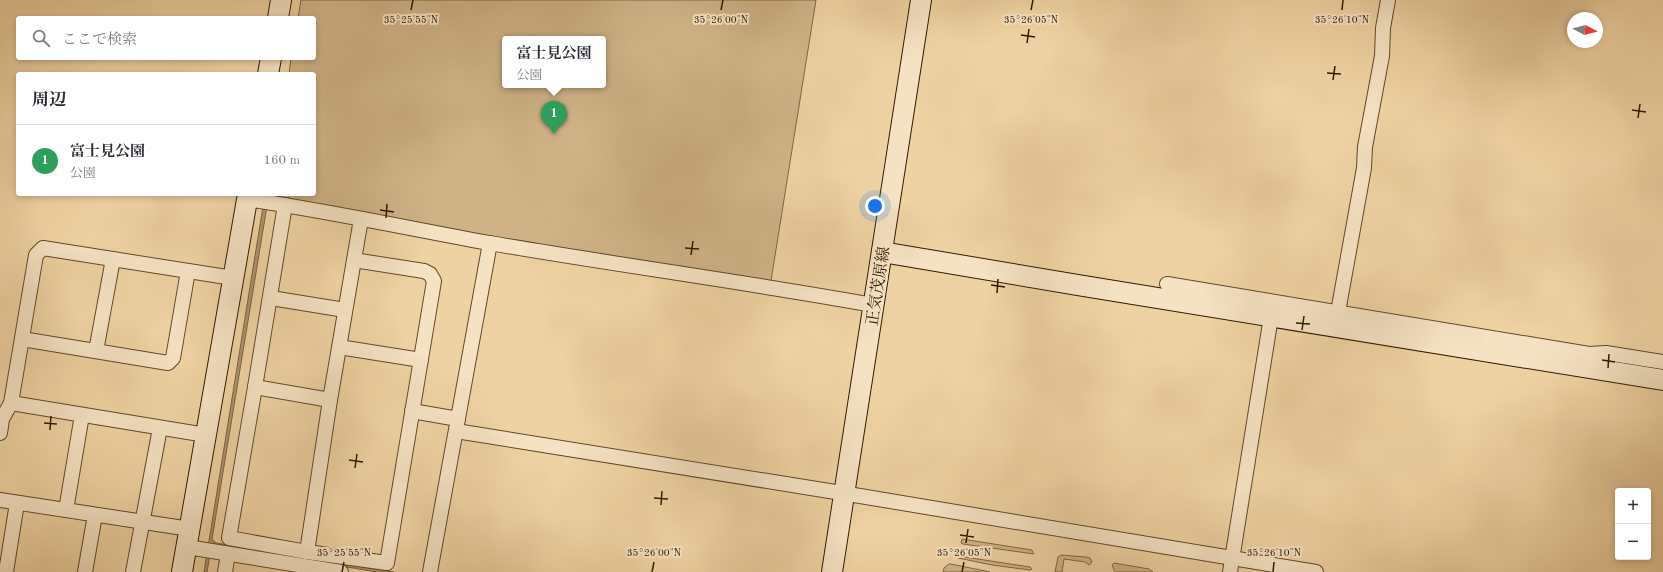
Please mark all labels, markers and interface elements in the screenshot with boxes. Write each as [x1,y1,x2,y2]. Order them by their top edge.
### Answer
north arrow [1567,12,1603,48]
text: 35°25'55"N [384,15,439,25]
text: 35°26'00"N [694,15,749,25]
text: 35°26'05"N [1004,15,1059,25]
text: 35°26'10"N [1315,15,1370,25]
search box [16,16,316,60]
icon: search [30,27,52,49]
text: ここで検索 [62,33,137,48]
popup [502,36,606,88]
text: 富士見公園 [516,47,592,62]
text: 公園 [516,69,543,82]
text: 周辺 [32,92,66,109]
pin: 1 [541,101,567,134]
text: 富士見公園 [70,145,145,160]
text: 1 [41,154,49,167]
text: 160 m [263,154,300,167]
text: 公園 [70,167,96,180]
your location [865,196,885,216]
street label: 正気茂原線 [863,245,893,327]
map controls [1615,488,1651,560]
button: + [1615,488,1651,524]
button: − [1615,524,1651,560]
text: 35°25'55"N [317,548,372,558]
text: 35°26'00"N [627,548,682,558]
text: 35°26'05"N [937,548,992,558]
text: 35°26'10"N [1247,548,1302,558]

